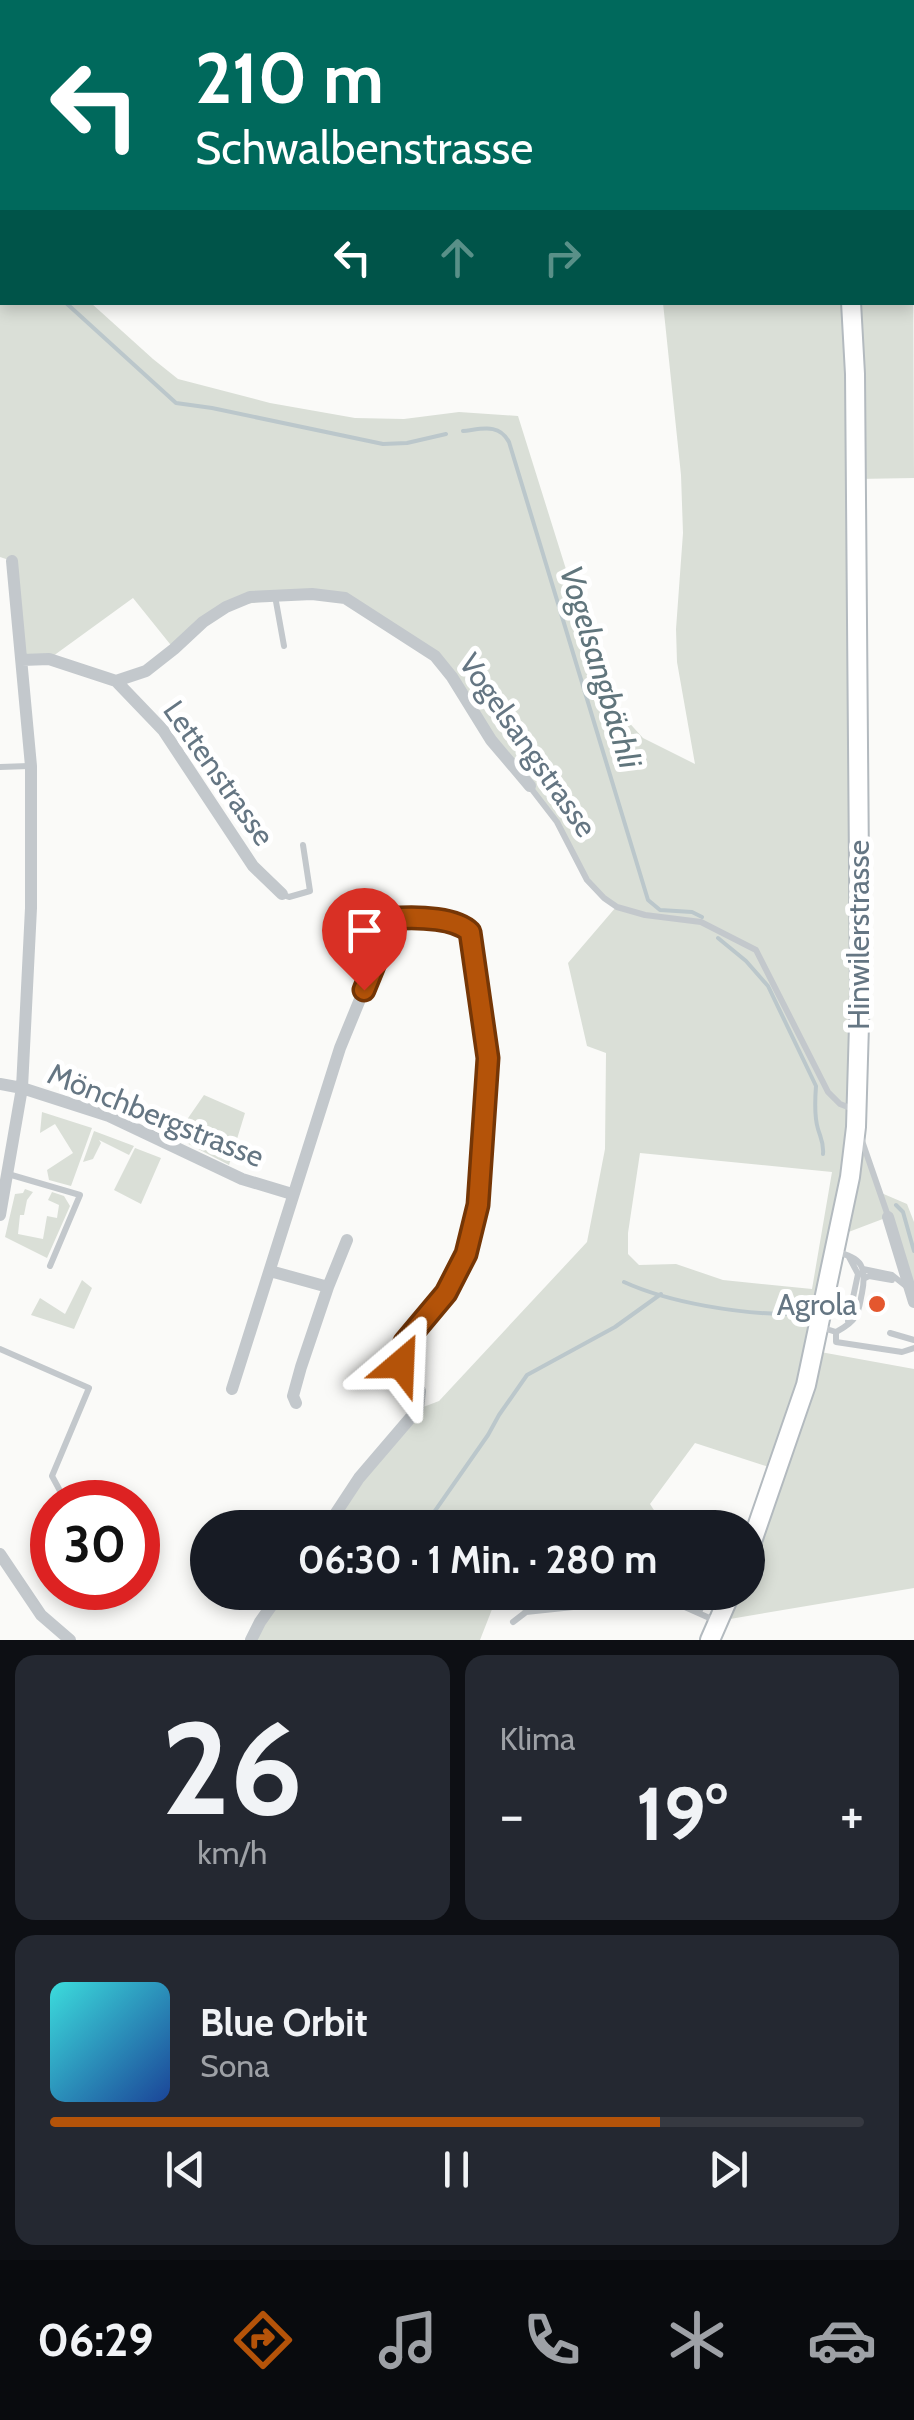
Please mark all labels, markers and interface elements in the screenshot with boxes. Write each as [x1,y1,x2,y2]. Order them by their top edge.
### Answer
text: 210 m [195,35,384,121]
icon: left [30,40,160,170]
text: Schwalbenstrasse [195,121,533,175]
icon: left [325,230,380,285]
icon: ahead [430,230,485,285]
icon: right [535,230,590,285]
water label: Vogelsangbächli [552,561,651,774]
street label: Vogelsangstrasse [451,646,605,844]
street label: Lettenstrasse [155,693,283,853]
street label: Hinwilerstrasse [840,840,877,1030]
pin [322,888,407,991]
icon: arrive [337,903,392,958]
street label: Mönchbergstrasse [43,1055,269,1175]
place label: Agrola [777,1286,858,1323]
marker: Agrola [866,1293,888,1315]
position arrow [349,1312,453,1416]
speed limit sign: 30 [30,1480,160,1610]
text: 06:30 · 1 Min. · 280 m [298,1536,657,1583]
text: 26 [161,1689,303,1847]
text: Klima [500,1719,575,1758]
text: 19° [636,1768,728,1859]
text: − [500,1781,524,1848]
text: + [840,1781,864,1848]
text: km/h [197,1833,267,1872]
text: Blue Orbit [200,1999,368,2046]
text: Sona [200,2046,270,2085]
icon: previous [158,2142,213,2197]
icon: pause [429,2142,484,2197]
icon: next [701,2142,756,2197]
icon: directions [228,2305,298,2375]
icon: music [373,2305,443,2375]
icon: phone [517,2305,587,2375]
icon: climate [662,2305,732,2375]
icon: car [807,2305,877,2375]
text: 06:29 [37,2313,153,2367]

